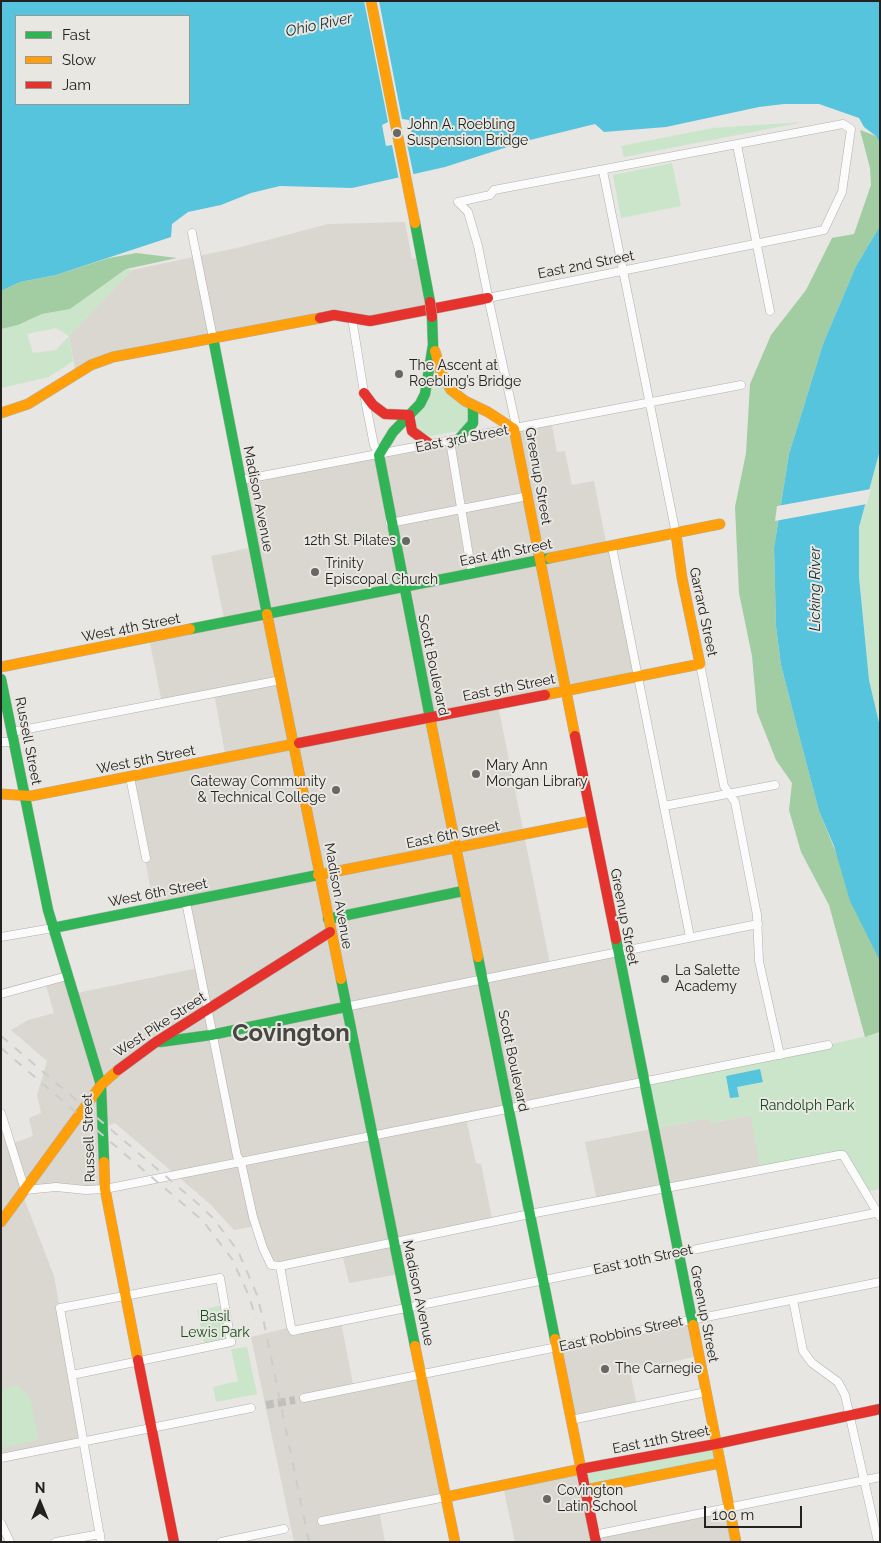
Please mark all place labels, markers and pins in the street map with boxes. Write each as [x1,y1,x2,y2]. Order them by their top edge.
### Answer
place label: John A. Roebling Suspension Bridge [407,117,528,150]
marker: John A. Roebling Suspension Bridge [391,127,403,139]
place label: The Ascent at Roebling’s Bridge [409,358,521,391]
marker: The Ascent at Roebling’s Bridge [393,368,405,380]
place label: 12th St. Pilates [304,533,396,549]
marker: 12th St. Pilates [400,535,412,547]
place label: Trinity Episcopal Church [325,556,438,588]
marker: Trinity Episcopal Church [309,566,321,578]
place label: Mary Ann Mongan Library [486,758,588,790]
marker: Mary Ann Mongan Library [470,768,482,780]
place label: Gateway Community & Technical College [191,774,326,806]
marker: Gateway Community & Technical College [330,784,342,796]
place label: La Salette Academy [675,963,740,996]
marker: La Salette Academy [659,973,671,985]
place label: The Carnegie [615,1361,702,1377]
marker: The Carnegie [599,1363,611,1375]
place label: Covington Latin School [557,1483,637,1515]
marker: Covington Latin School [541,1493,553,1505]

